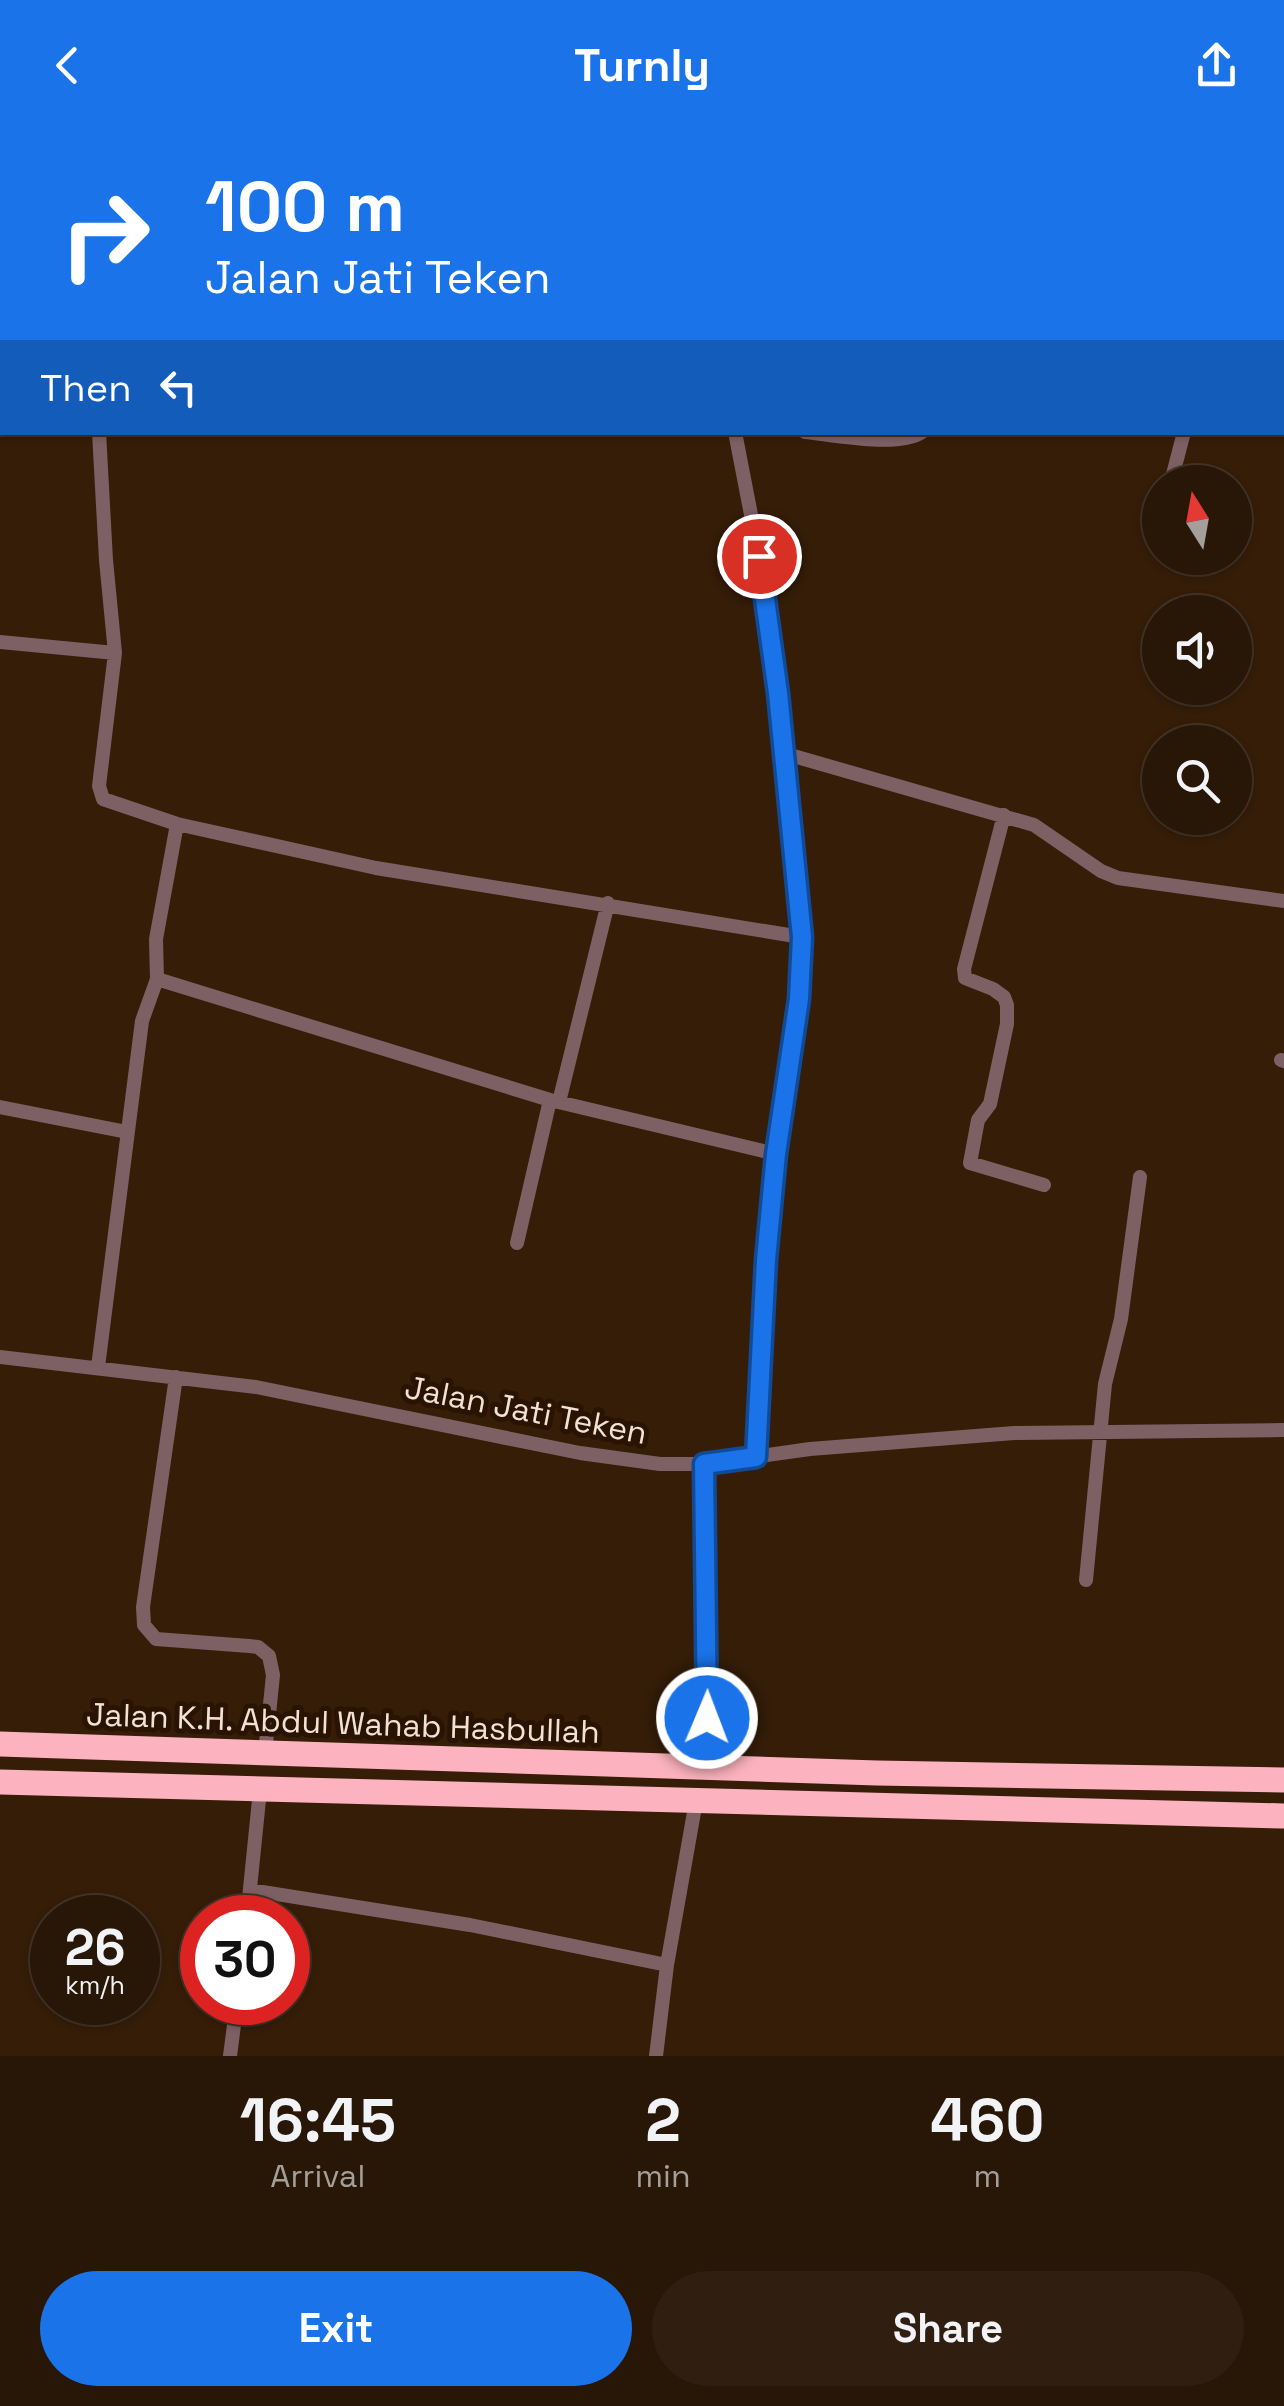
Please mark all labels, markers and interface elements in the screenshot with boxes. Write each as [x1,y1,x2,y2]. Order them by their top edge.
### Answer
text: Turnly [574,37,710,94]
icon: back [40,38,95,93]
icon: share [1189,38,1244,93]
text: 100 m [205,162,405,251]
icon: right [40,170,170,300]
text: Jalan Jati Teken [205,249,551,306]
icon: left [151,360,206,415]
text: Then [40,364,131,412]
north arrow [1142,465,1252,575]
map controls [1142,465,1252,835]
pin [717,514,802,599]
icon: arrive [732,529,787,584]
button: sound [1142,595,1252,705]
button: search [1142,725,1252,835]
street label: Jalan Jati Teken [402,1367,650,1453]
position arrow [655,1666,759,1770]
street label: Jalan K.H. Abdul Wahab Hasbullah [86,1694,600,1752]
speed limit sign: 30 [180,1895,310,2025]
text: 26 [65,1916,125,1980]
text: km/h [65,1969,125,2001]
text: 16:45 [240,2082,396,2159]
text: 2 [645,2082,681,2159]
text: 460 [930,2082,1044,2159]
text: Arrival [270,2156,365,2196]
text: min [636,2156,691,2196]
text: m [974,2156,1001,2196]
button: Exit [40,2271,632,2386]
button: Share [652,2271,1244,2386]

